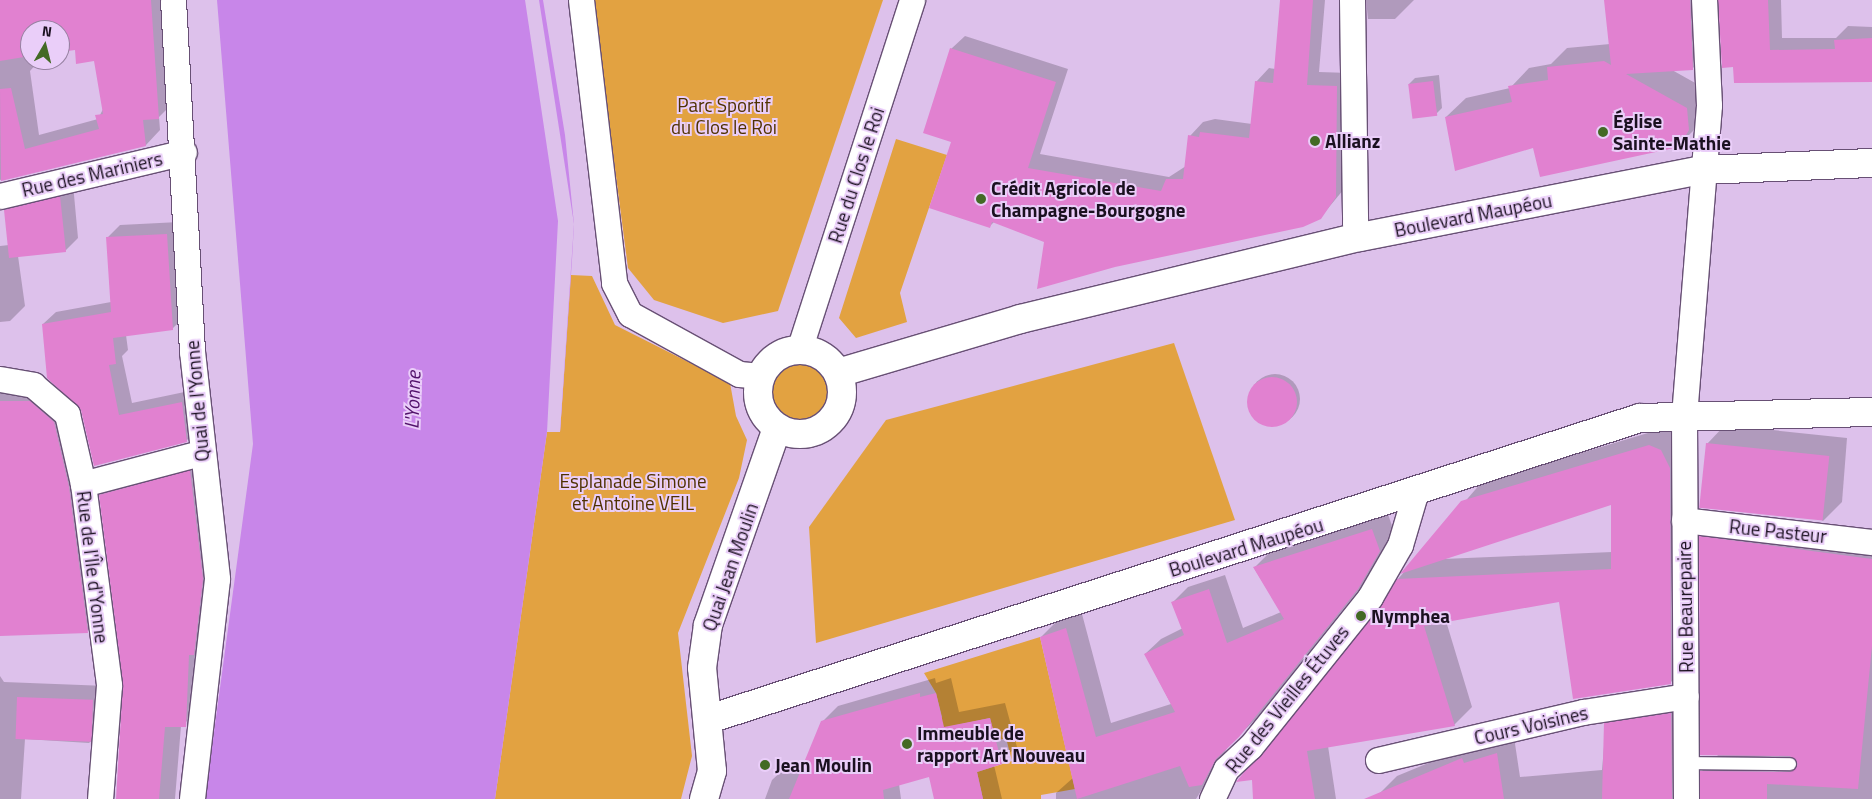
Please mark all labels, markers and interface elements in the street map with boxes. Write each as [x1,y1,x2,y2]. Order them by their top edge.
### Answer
north arrow [20,20,70,70]
text: N [41,20,53,42]
park label: Parc Sportif du Clos le Roi [671,94,777,138]
street label: Rue du Clos le Roi [823,104,889,246]
place label: Église Sainte-Mathie [1613,110,1731,154]
marker: Église Sainte-Mathie [1597,126,1609,138]
place label: Allianz [1325,130,1380,152]
marker: Allianz [1309,135,1321,147]
street label: Rue des Mariniers [19,147,165,201]
place label: Crédit Agricole de Champagne-Bourgogne [991,177,1185,221]
street label: Boulevard Maupéou [1392,189,1554,241]
marker: Crédit Agricole de Champagne-Bourgogne [975,193,987,205]
street label: Quai de l'Yonne [180,339,214,463]
water label: L'Yonne [399,371,425,429]
park label: Esplanade Simone et Antoine VEIL [560,470,706,514]
street label: Rue de l'Île d'Yonne [72,489,114,645]
street label: Quai Jean Moulin [697,500,763,634]
street label: Boulevard Maupéou [1166,513,1326,581]
street label: Rue Pasteur [1728,515,1828,547]
street label: Rue Beaurepaire [1672,541,1698,673]
place label: Nymphea [1371,605,1450,627]
marker: Nymphea [1355,610,1367,622]
street label: Rue des Vieilles Étuves [1221,621,1353,777]
street label: Cours Voisines [1472,701,1590,749]
place label: Immeuble de rapport Art Nouveau [917,722,1085,766]
marker: Immeuble de rapport Art Nouveau [901,738,913,750]
place label: Jean Moulin [775,754,872,776]
marker: Jean Moulin [759,759,771,771]

